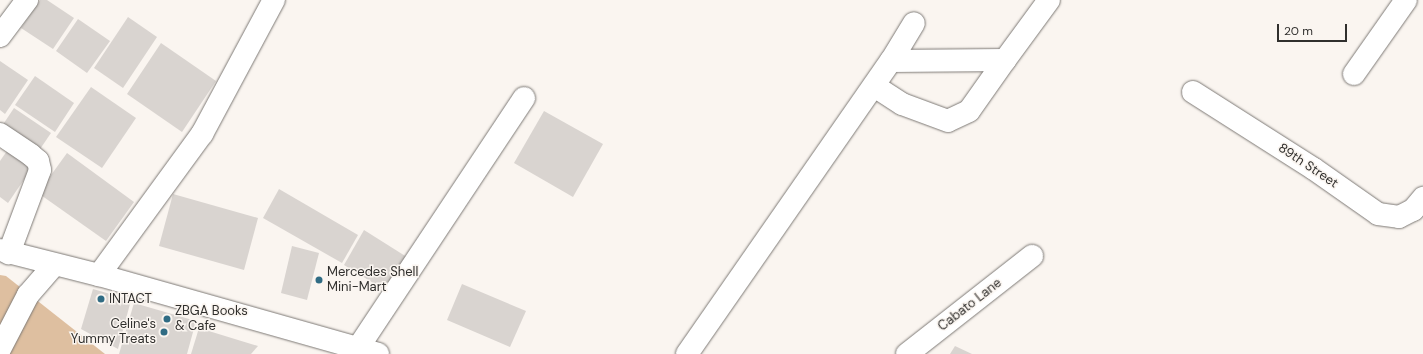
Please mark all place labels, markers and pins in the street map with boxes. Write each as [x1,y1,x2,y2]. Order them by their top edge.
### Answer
place label: Mercedes Shell Mini-Mart [327,265,418,296]
marker: Mercedes Shell Mini-Mart [314,275,324,285]
place label: INTACT [109,291,152,307]
marker: INTACT [96,294,106,304]
place label: ZBGA Books & Cafe [175,304,248,335]
marker: ZBGA Books & Cafe [162,314,172,324]
place label: Celine's Yummy Treats [71,317,156,348]
marker: Celine's Yummy Treats [159,327,169,337]

